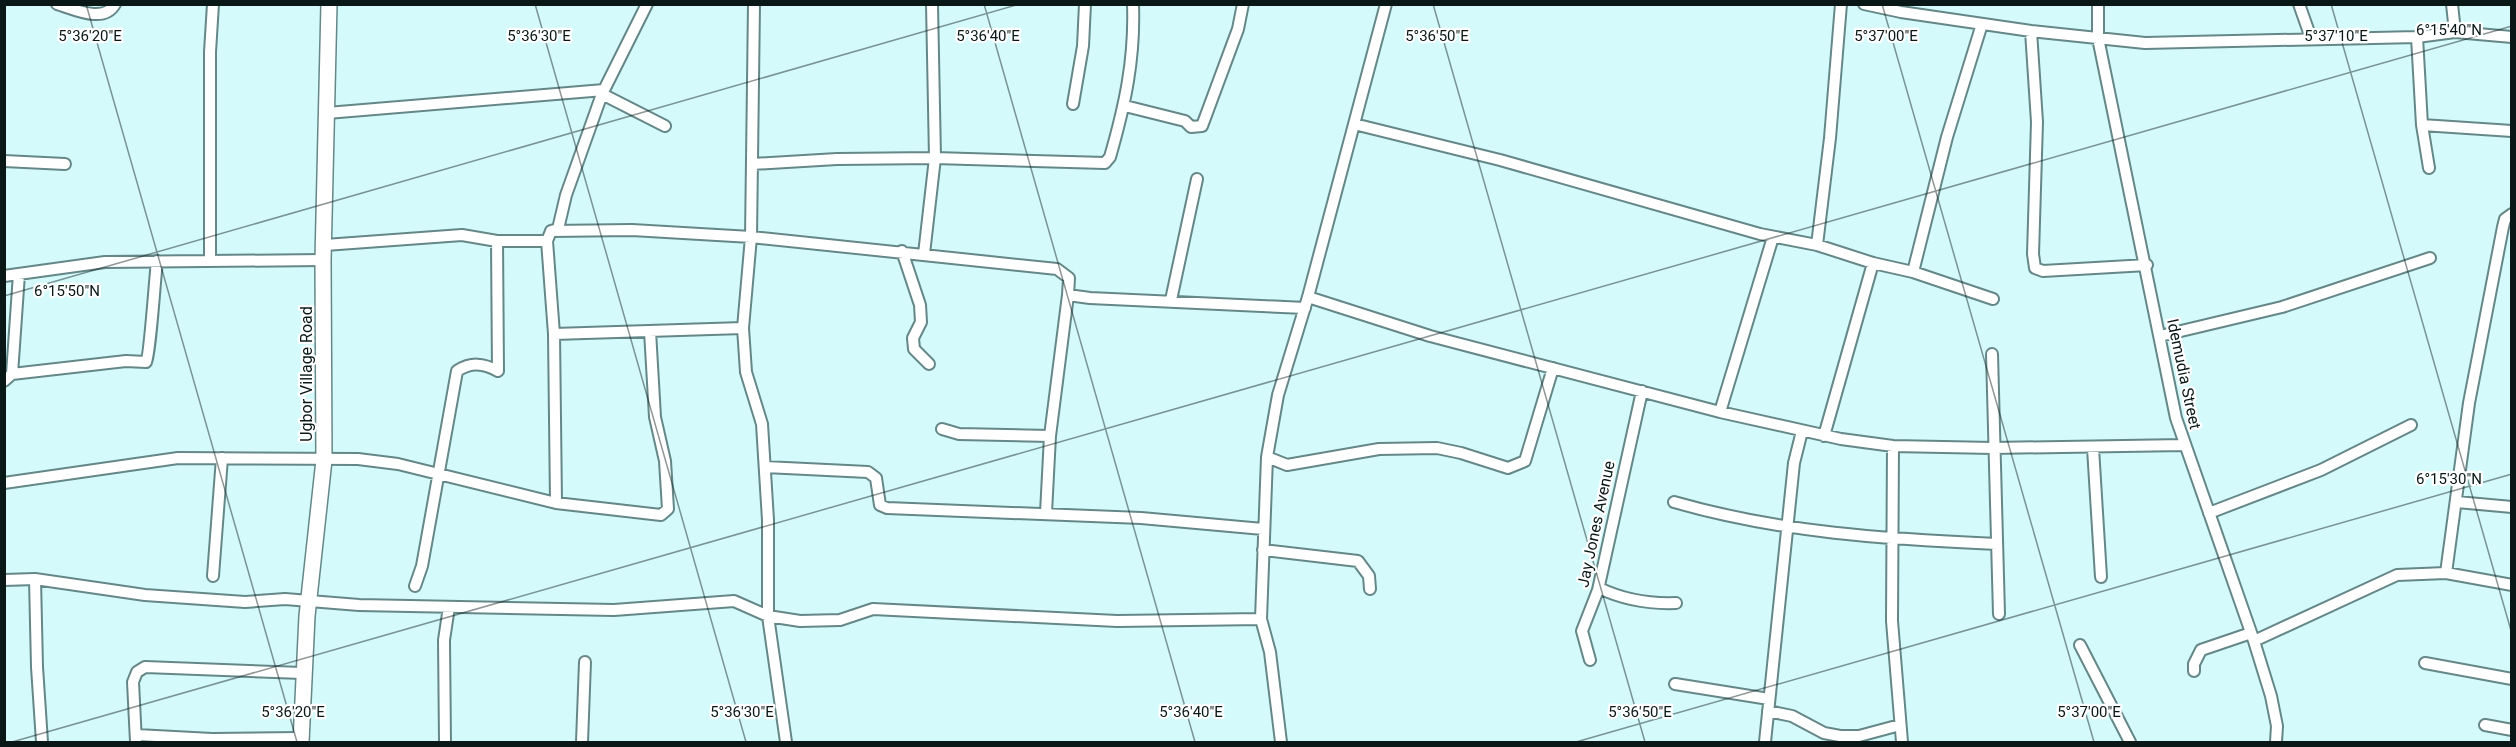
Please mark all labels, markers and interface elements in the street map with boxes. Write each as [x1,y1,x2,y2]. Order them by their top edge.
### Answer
text: 6°15'40"N [2416,21,2482,39]
text: 5°36'20"E [58,27,122,45]
text: 5°36'30"E [507,27,571,45]
text: 5°36'40"E [956,27,1020,45]
text: 5°36'50"E [1405,27,1469,45]
text: 5°37'00"E [1854,27,1918,45]
text: 5°37'10"E [2304,27,2368,45]
text: 6°15'50"N [34,282,100,300]
street label: Ugbor Village Road [297,306,316,442]
street label: Idemudia Street [2163,317,2205,431]
street label: Jay Jones Avenue [1573,459,1619,589]
text: 6°15'30"N [2416,470,2482,488]
text: 5°36'20"E [261,703,325,721]
text: 5°36'30"E [710,703,774,721]
text: 5°36'40"E [1159,703,1223,721]
text: 5°36'50"E [1608,703,1672,721]
text: 5°37'00"E [2057,703,2121,721]

